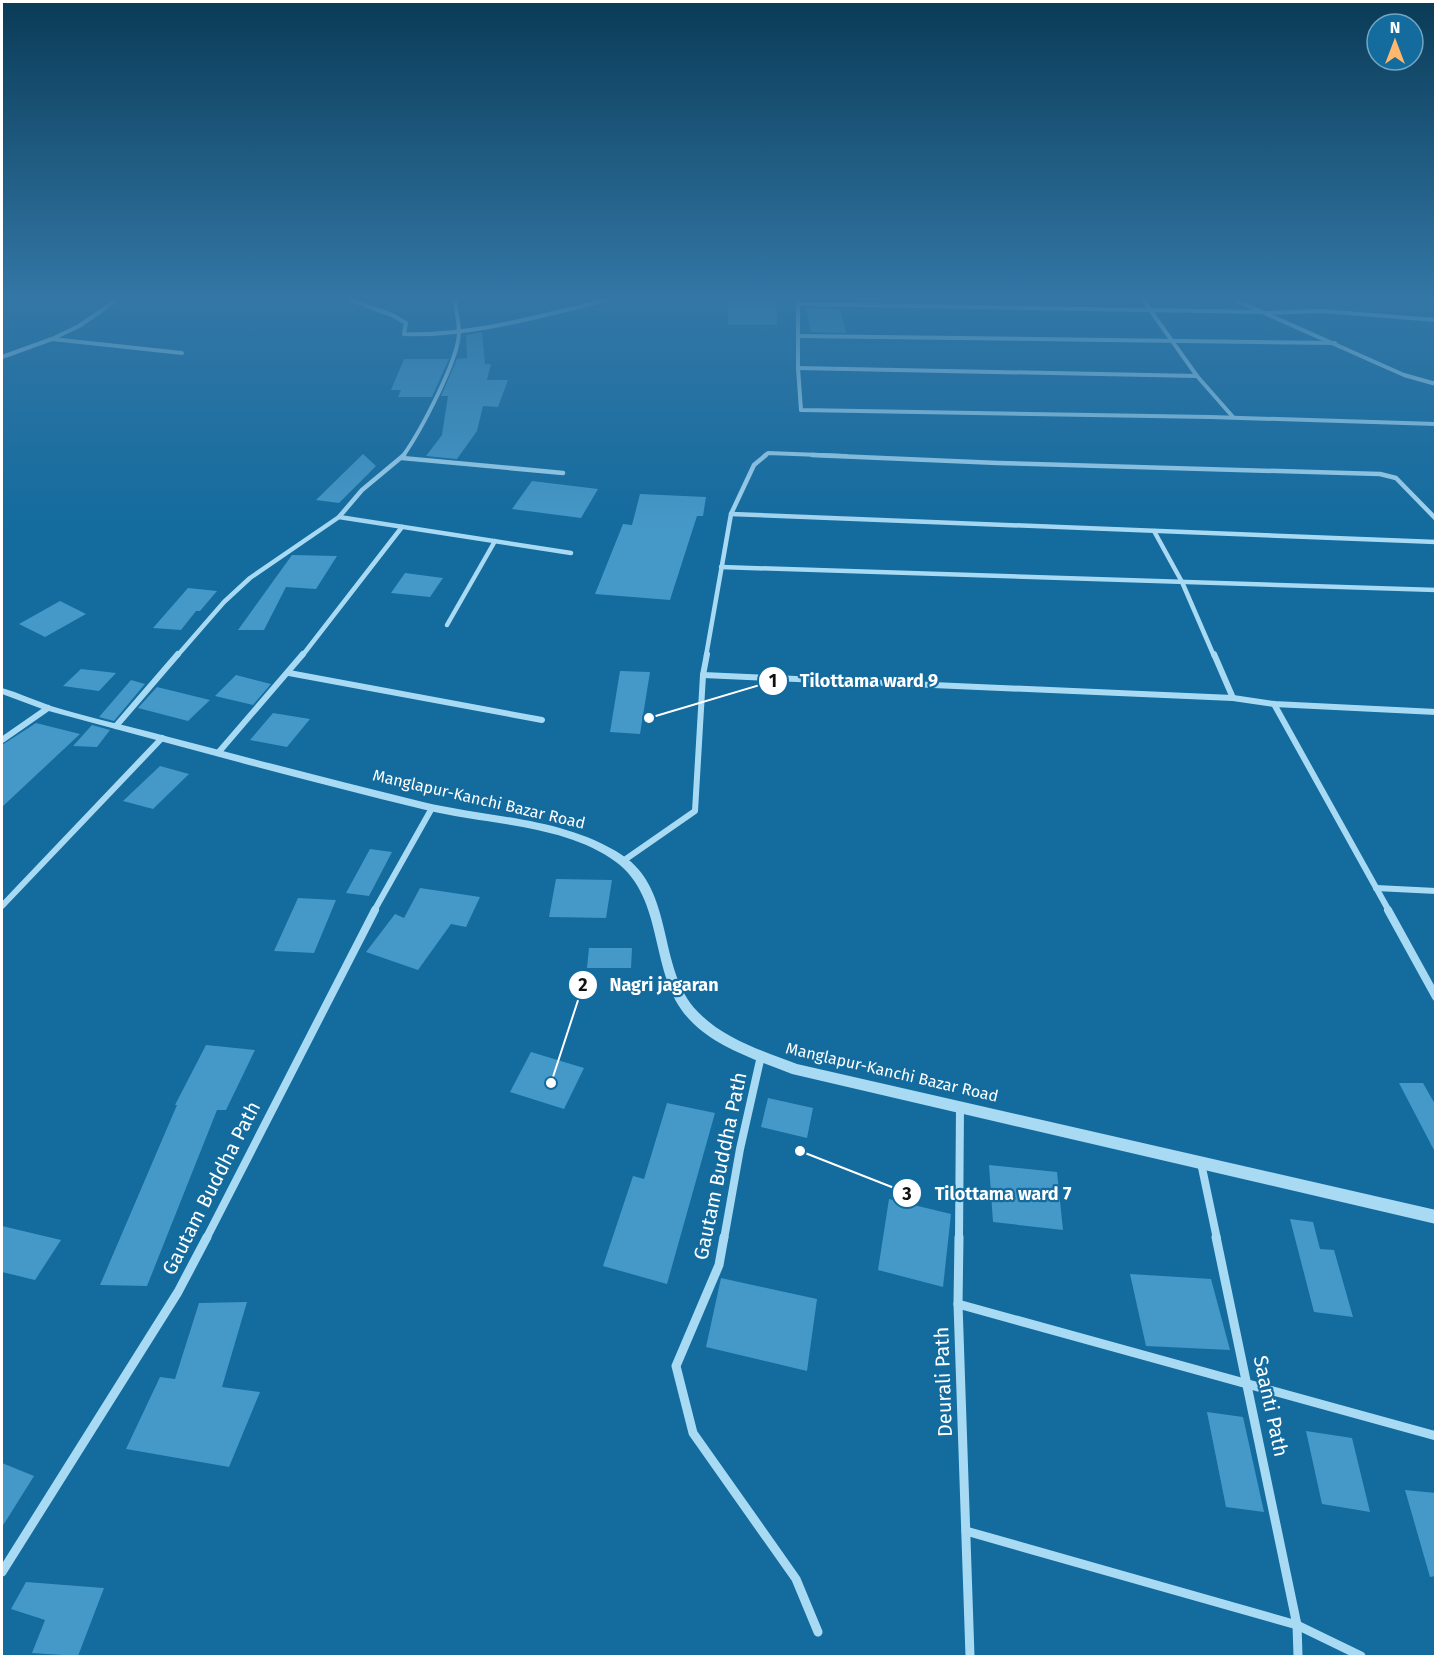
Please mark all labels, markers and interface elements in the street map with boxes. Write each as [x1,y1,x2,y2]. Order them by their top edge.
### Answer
north arrow [1365,12,1425,72]
text: N [1390,18,1400,37]
callout: Tilottama ward 9 [758,663,950,699]
text: 1 [769,670,777,692]
text: Tilottama ward 9 [800,670,938,692]
street label: Manglapur-Kanchi Bazar Road [371,765,587,833]
callout: Nagri jagaran [568,967,731,1003]
text: 2 [578,974,588,996]
text: Nagri jagaran [609,974,719,996]
street label: Manglapur-Kanchi Bazar Road [784,1038,1000,1106]
street label: Gautam Buddha Path [688,1070,752,1262]
street label: Gautam Buddha Path [157,1097,265,1279]
callout: Tilottama ward 7 [892,1175,1083,1211]
text: 3 [901,1183,912,1205]
text: Tilottama ward 7 [935,1183,1072,1205]
street label: Deurali Path [929,1326,957,1438]
street label: Saanti Path [1249,1353,1293,1459]

